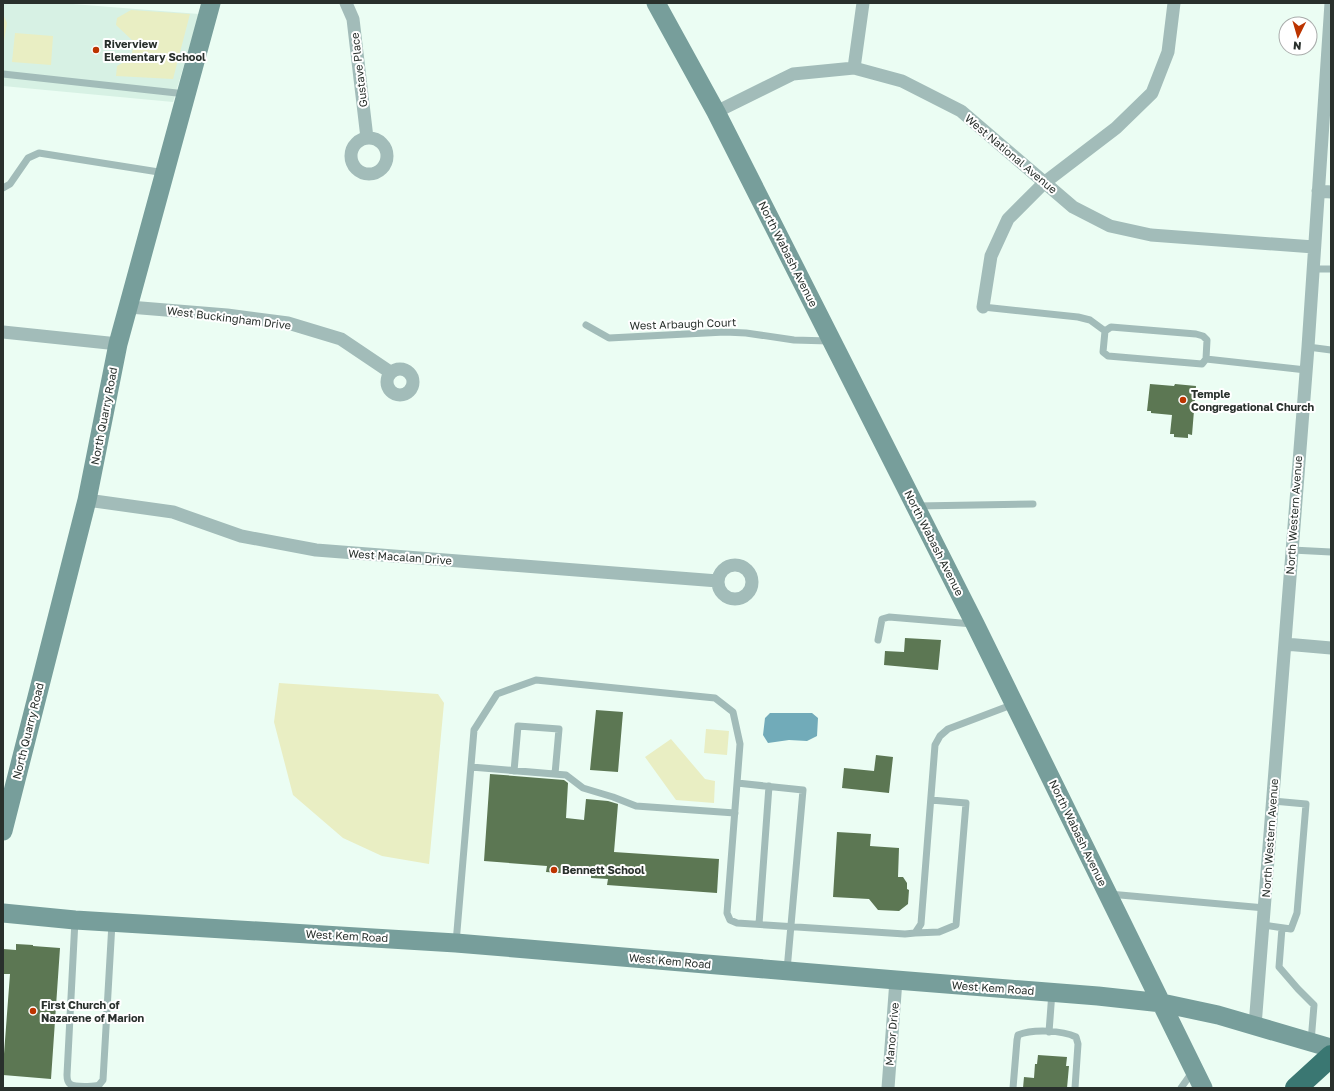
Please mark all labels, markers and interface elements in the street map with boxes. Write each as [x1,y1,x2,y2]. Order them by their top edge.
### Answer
north arrow [1278,16,1318,56]
street label: Gustave Place [347,32,370,108]
place label: Riverview Elementary School [104,37,206,63]
text: N [1292,40,1302,53]
marker: Riverview Elementary School [91,45,101,55]
street label: West National Avenue [963,111,1060,196]
street label: North Wabash Avenue [756,199,821,309]
street label: West Buckingham Drive [166,303,292,332]
street label: West Arbaugh Court [629,315,737,332]
street label: North Quarry Road [88,366,119,466]
place label: Temple Congregational Church [1191,387,1315,413]
marker: Temple Congregational Church [1178,395,1188,405]
street label: North Western Avenue [1283,455,1304,575]
street label: North Wabash Avenue [902,488,967,598]
street label: West Macalan Drive [348,546,452,567]
street label: North Quarry Road [9,681,46,781]
street label: North Wabash Avenue [1047,777,1110,888]
street label: North Western Avenue [1259,778,1280,898]
place label: Bennett School [562,863,645,876]
marker: Bennett School [549,865,559,875]
street label: West Kem Road [305,927,389,944]
street label: West Kem Road [628,950,712,971]
street label: West Kem Road [951,978,1035,997]
place label: First Church of Nazarene of Marion [41,998,145,1024]
street label: Manor Drive [882,1002,901,1066]
marker: First Church of Nazarene of Marion [28,1006,38,1016]

